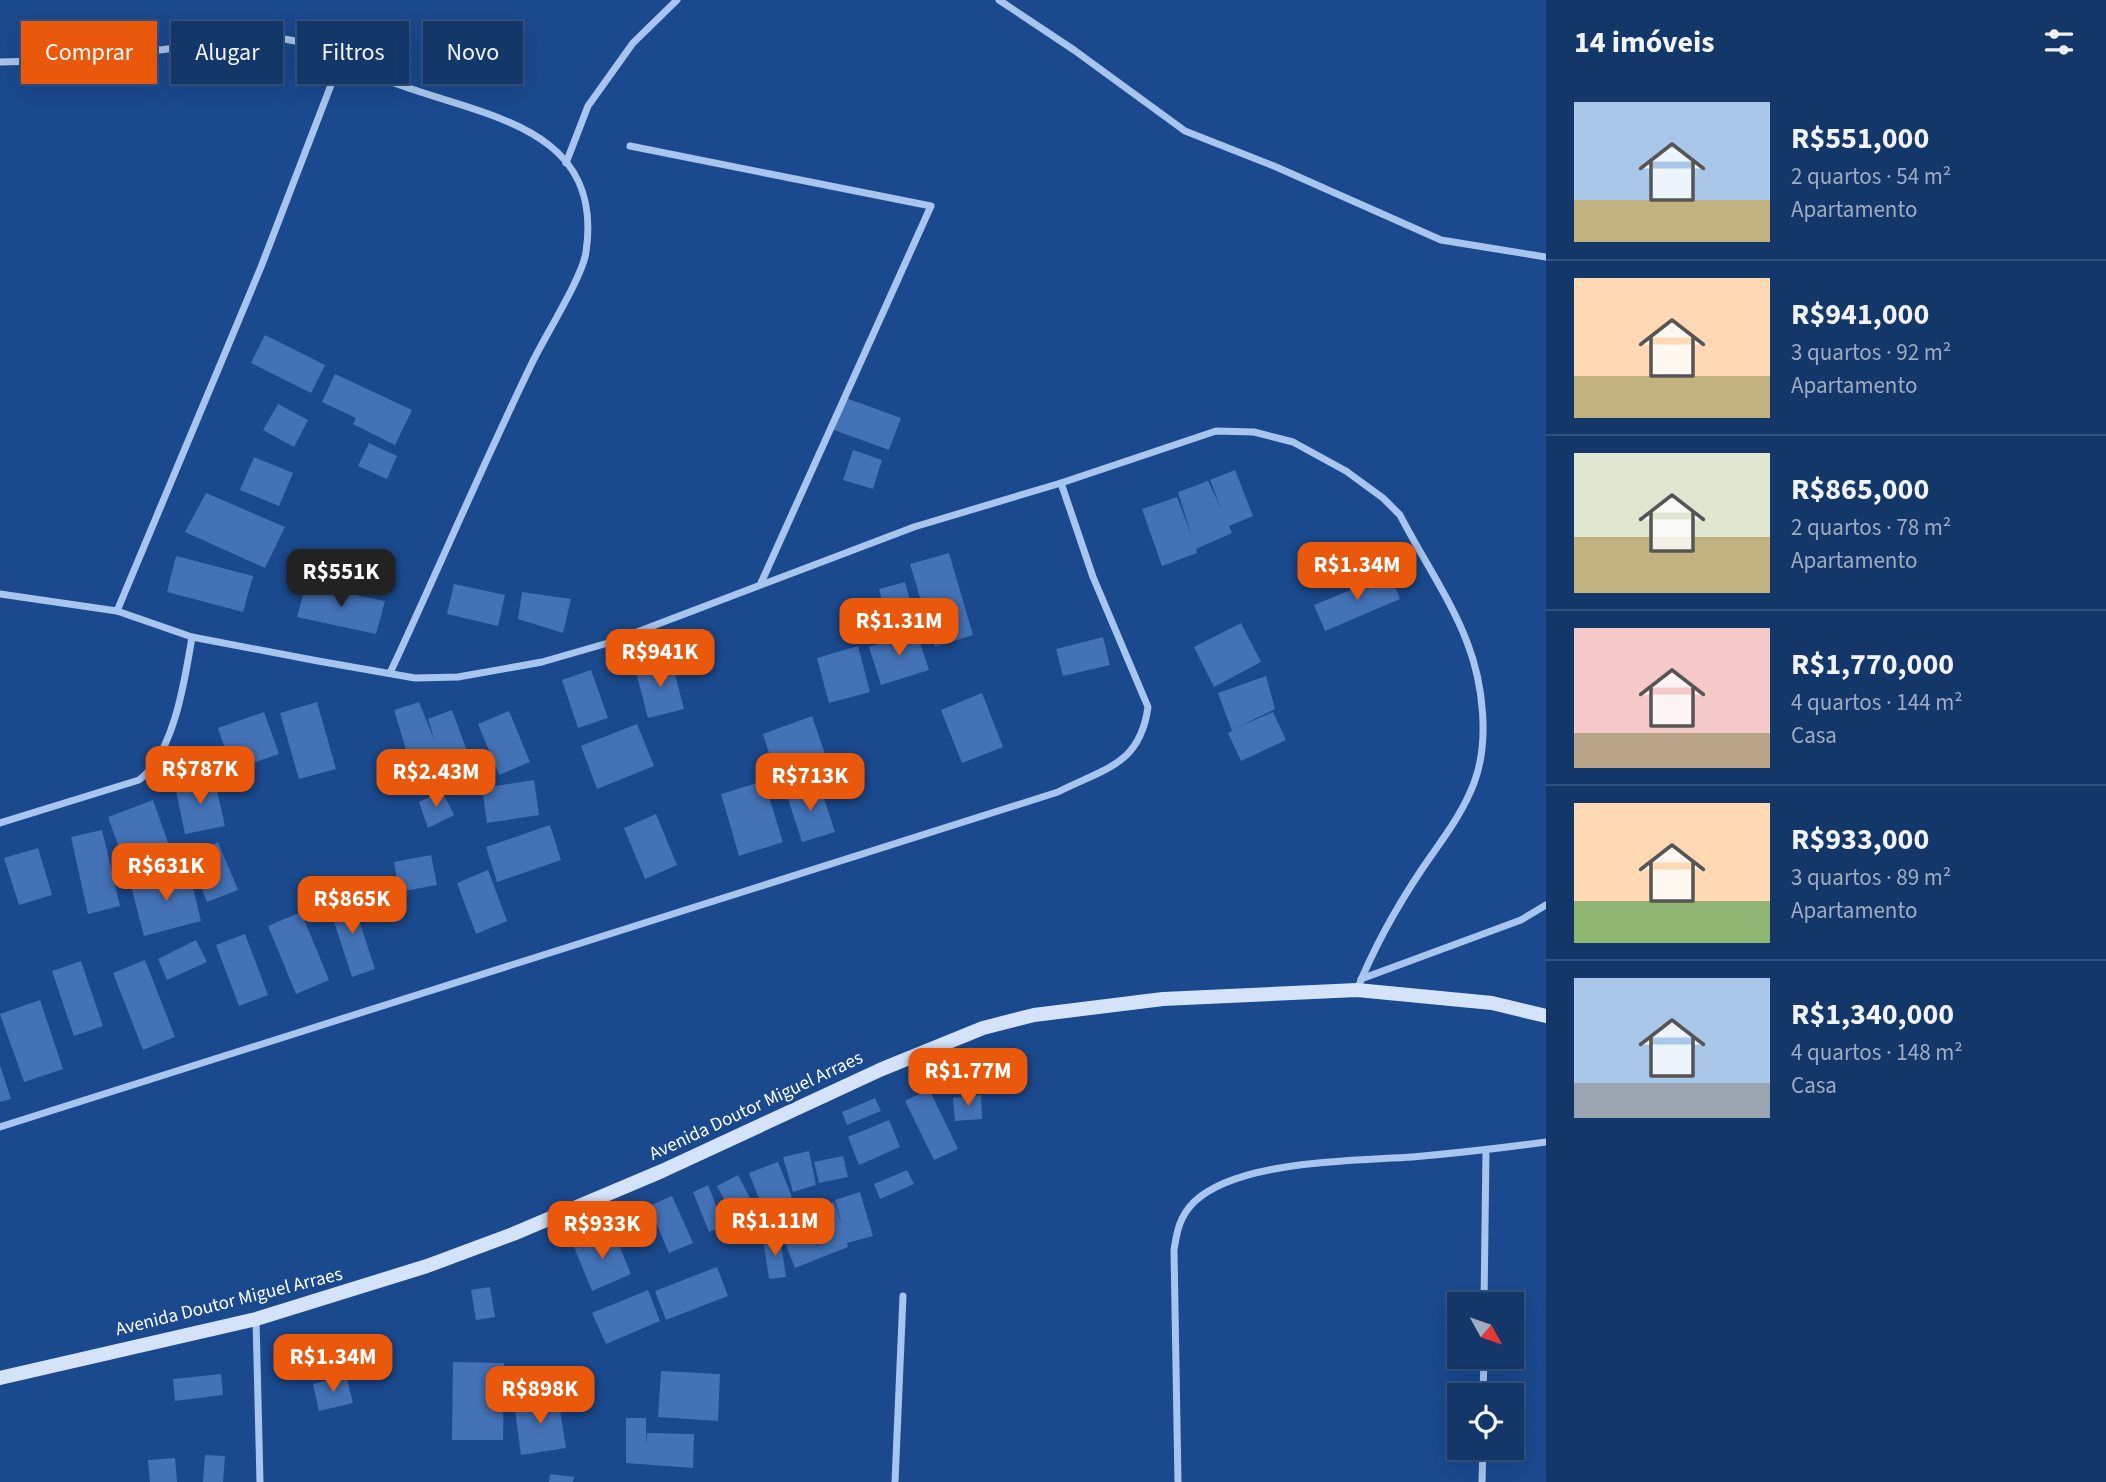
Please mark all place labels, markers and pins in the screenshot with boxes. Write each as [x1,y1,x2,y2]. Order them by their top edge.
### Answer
pin: R$1.34M [1292,542,1422,602]
pin: R$551K [284,550,398,609]
pin: R$1.31M [834,598,964,658]
pin: R$941K [603,630,717,689]
pin: R$787K [143,746,257,806]
pin: R$2.43M [371,750,501,809]
pin: R$713K [753,754,867,813]
pin: R$631K [109,844,223,903]
pin: R$865K [295,876,409,936]
pin: R$1.77M [903,1048,1033,1108]
pin: R$1.11M [710,1198,840,1258]
pin: R$933K [545,1202,659,1261]
pin: R$1.34M [268,1334,398,1394]
pin: R$898K [483,1366,597,1426]

